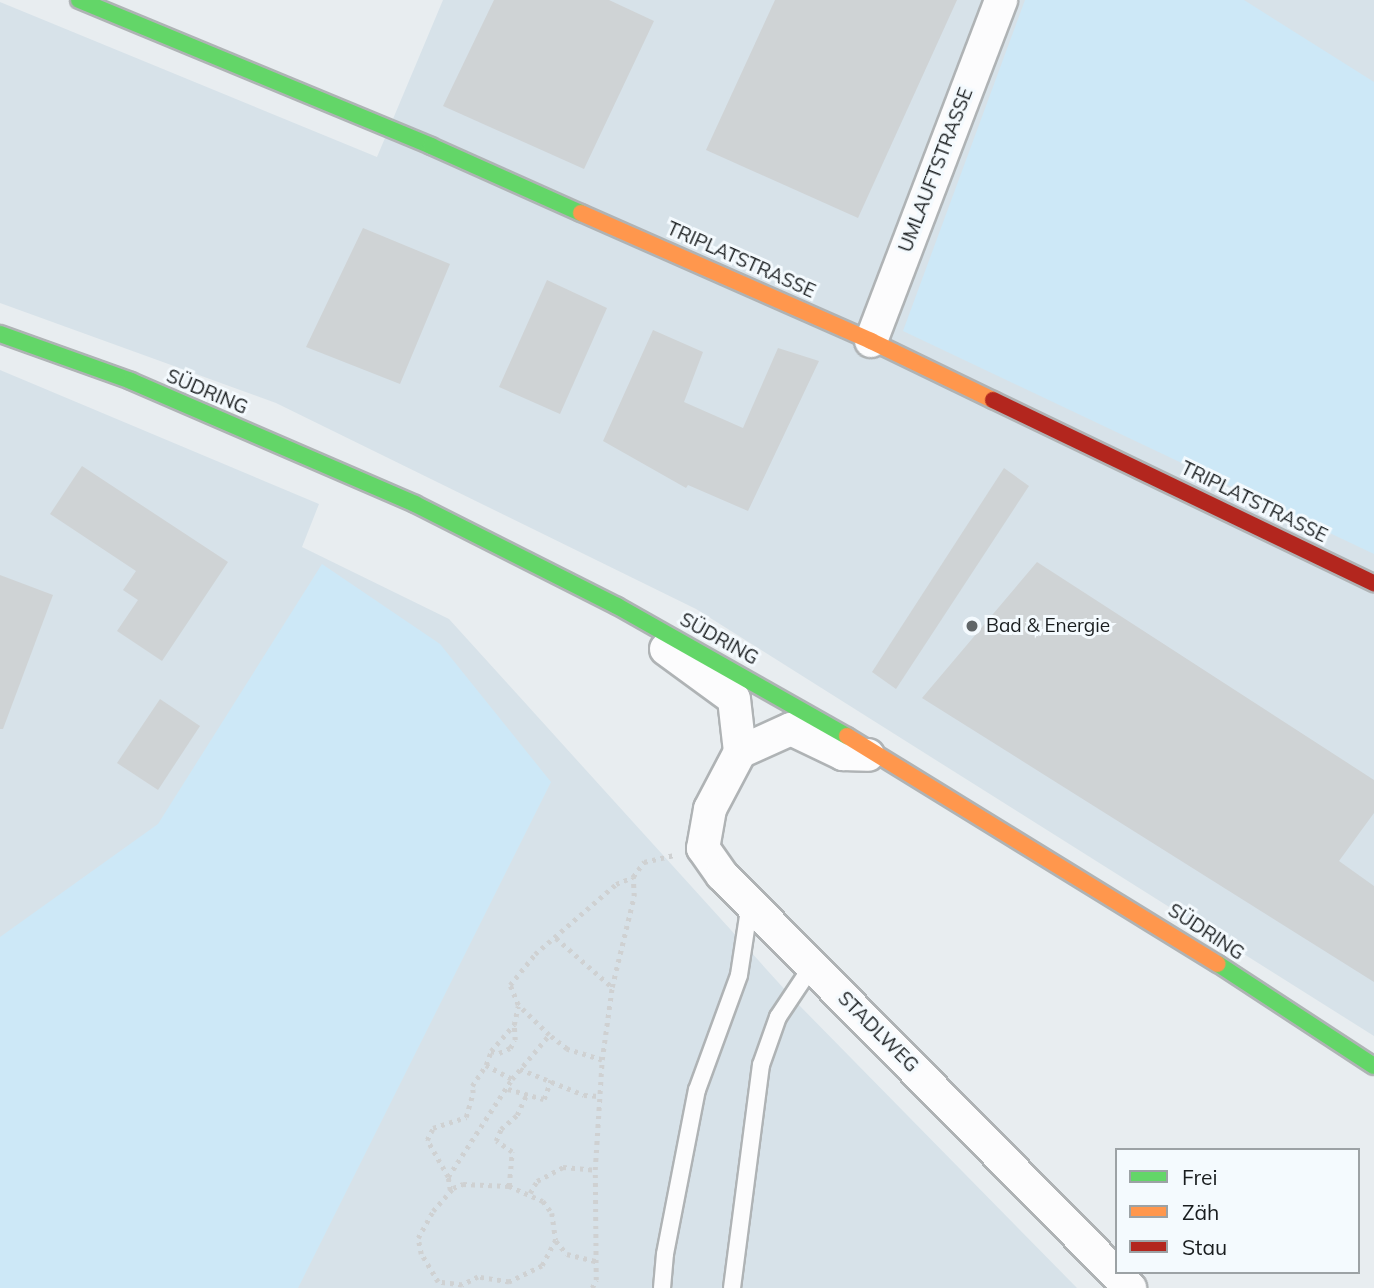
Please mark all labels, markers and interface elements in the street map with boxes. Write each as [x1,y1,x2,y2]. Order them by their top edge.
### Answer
street label: UMLAUFTSTRASSE [894,85,978,255]
street label: TRIPLATSTRASSE [663,217,819,303]
street label: SÜDRING [163,365,251,419]
street label: TRIPLATSTRASSE [1177,457,1331,547]
street label: SÜDRING [676,608,762,670]
place label: Bad & Energie [986,615,1110,637]
marker: Bad & Energie [964,618,980,634]
street label: SÜDRING [1164,899,1248,965]
street label: STADLWEG [833,987,923,1077]
legend [1115,1148,1360,1274]
text: Frei [1182,1164,1218,1190]
text: Zäh [1182,1199,1219,1225]
text: Stau [1182,1234,1227,1260]

